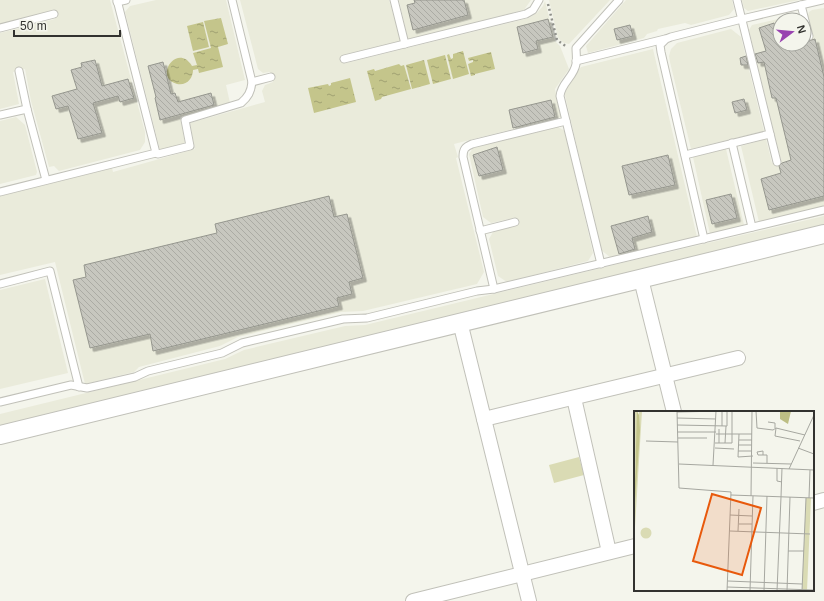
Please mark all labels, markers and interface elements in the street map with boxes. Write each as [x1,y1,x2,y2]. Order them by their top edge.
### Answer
scale bar [14,12,120,38]
north arrow [772,12,812,52]
text: 50 m [20,19,47,33]
text: N [795,24,808,35]
inset map [634,411,814,591]

